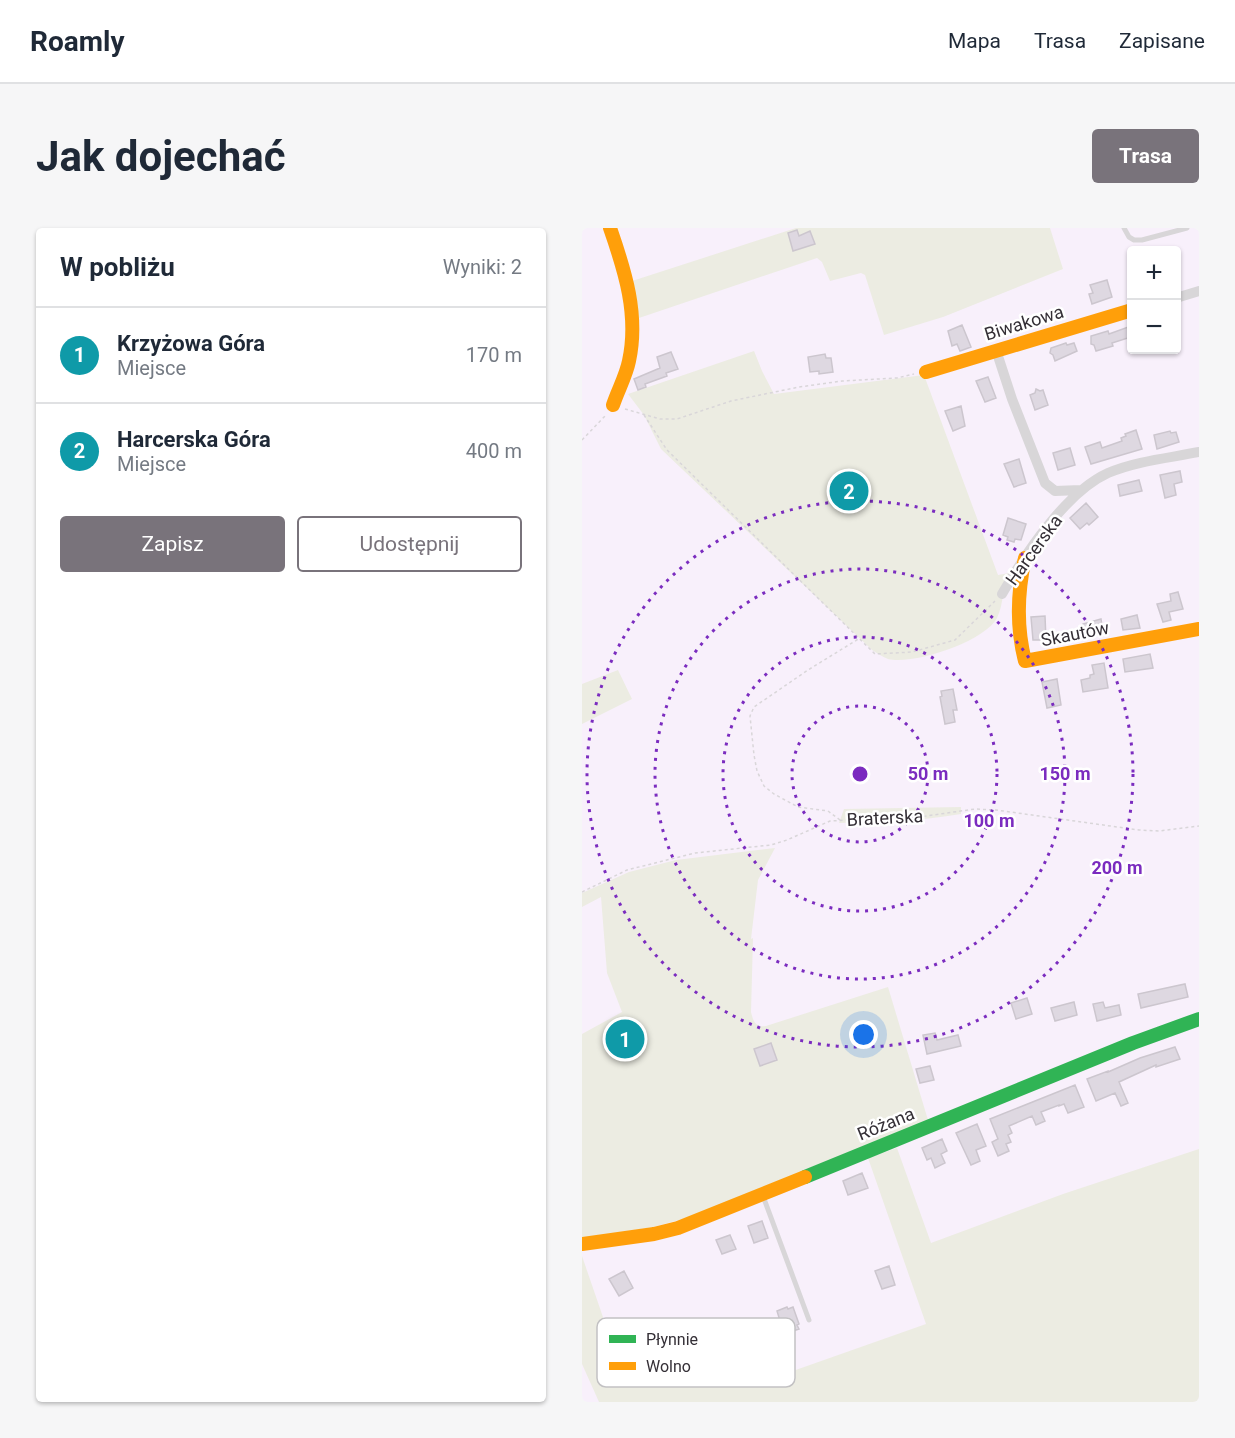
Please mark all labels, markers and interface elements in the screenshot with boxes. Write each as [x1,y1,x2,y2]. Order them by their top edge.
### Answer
text: Roamly [30,25,125,58]
text: Mapa [948,29,1001,53]
text: Trasa [1034,29,1086,53]
text: Zapisane [1119,29,1205,53]
button: Trasa [1092,129,1199,183]
text: Jak dojechać [36,132,286,181]
map controls [1127,246,1181,354]
button: + [1127,246,1181,300]
text: W pobliżu [60,252,175,282]
text: Wyniki: 2 [443,255,522,279]
button: − [1127,300,1181,354]
street label: Biwakowa [982,301,1066,344]
text: Krzyżowa Góra [117,331,265,356]
text: 1 [74,343,85,367]
text: 170 m [466,343,522,367]
text: Miejsce [117,356,186,380]
text: Harcerska Góra [117,427,271,452]
text: 2 [74,439,85,463]
text: 400 m [466,439,522,463]
text: Miejsce [117,452,186,476]
pin: 2 [830,468,868,514]
street label: Harcerska [1001,510,1066,589]
button: Zapisz [60,516,285,572]
button: Udostępnij [297,516,522,572]
street label: Skautów [1039,617,1111,650]
text: 50 m [908,763,948,784]
text: 150 m [1039,763,1091,784]
centre of rings [850,764,870,784]
street label: Braterska [846,805,924,830]
text: 100 m [963,810,1015,831]
text: 200 m [1091,857,1143,878]
pin: 1 [606,1016,645,1062]
your location [849,1020,878,1049]
street label: Różana [854,1103,917,1144]
legend [597,1318,795,1387]
text: Płynnie [646,1330,698,1349]
text: Wolno [646,1357,691,1376]

